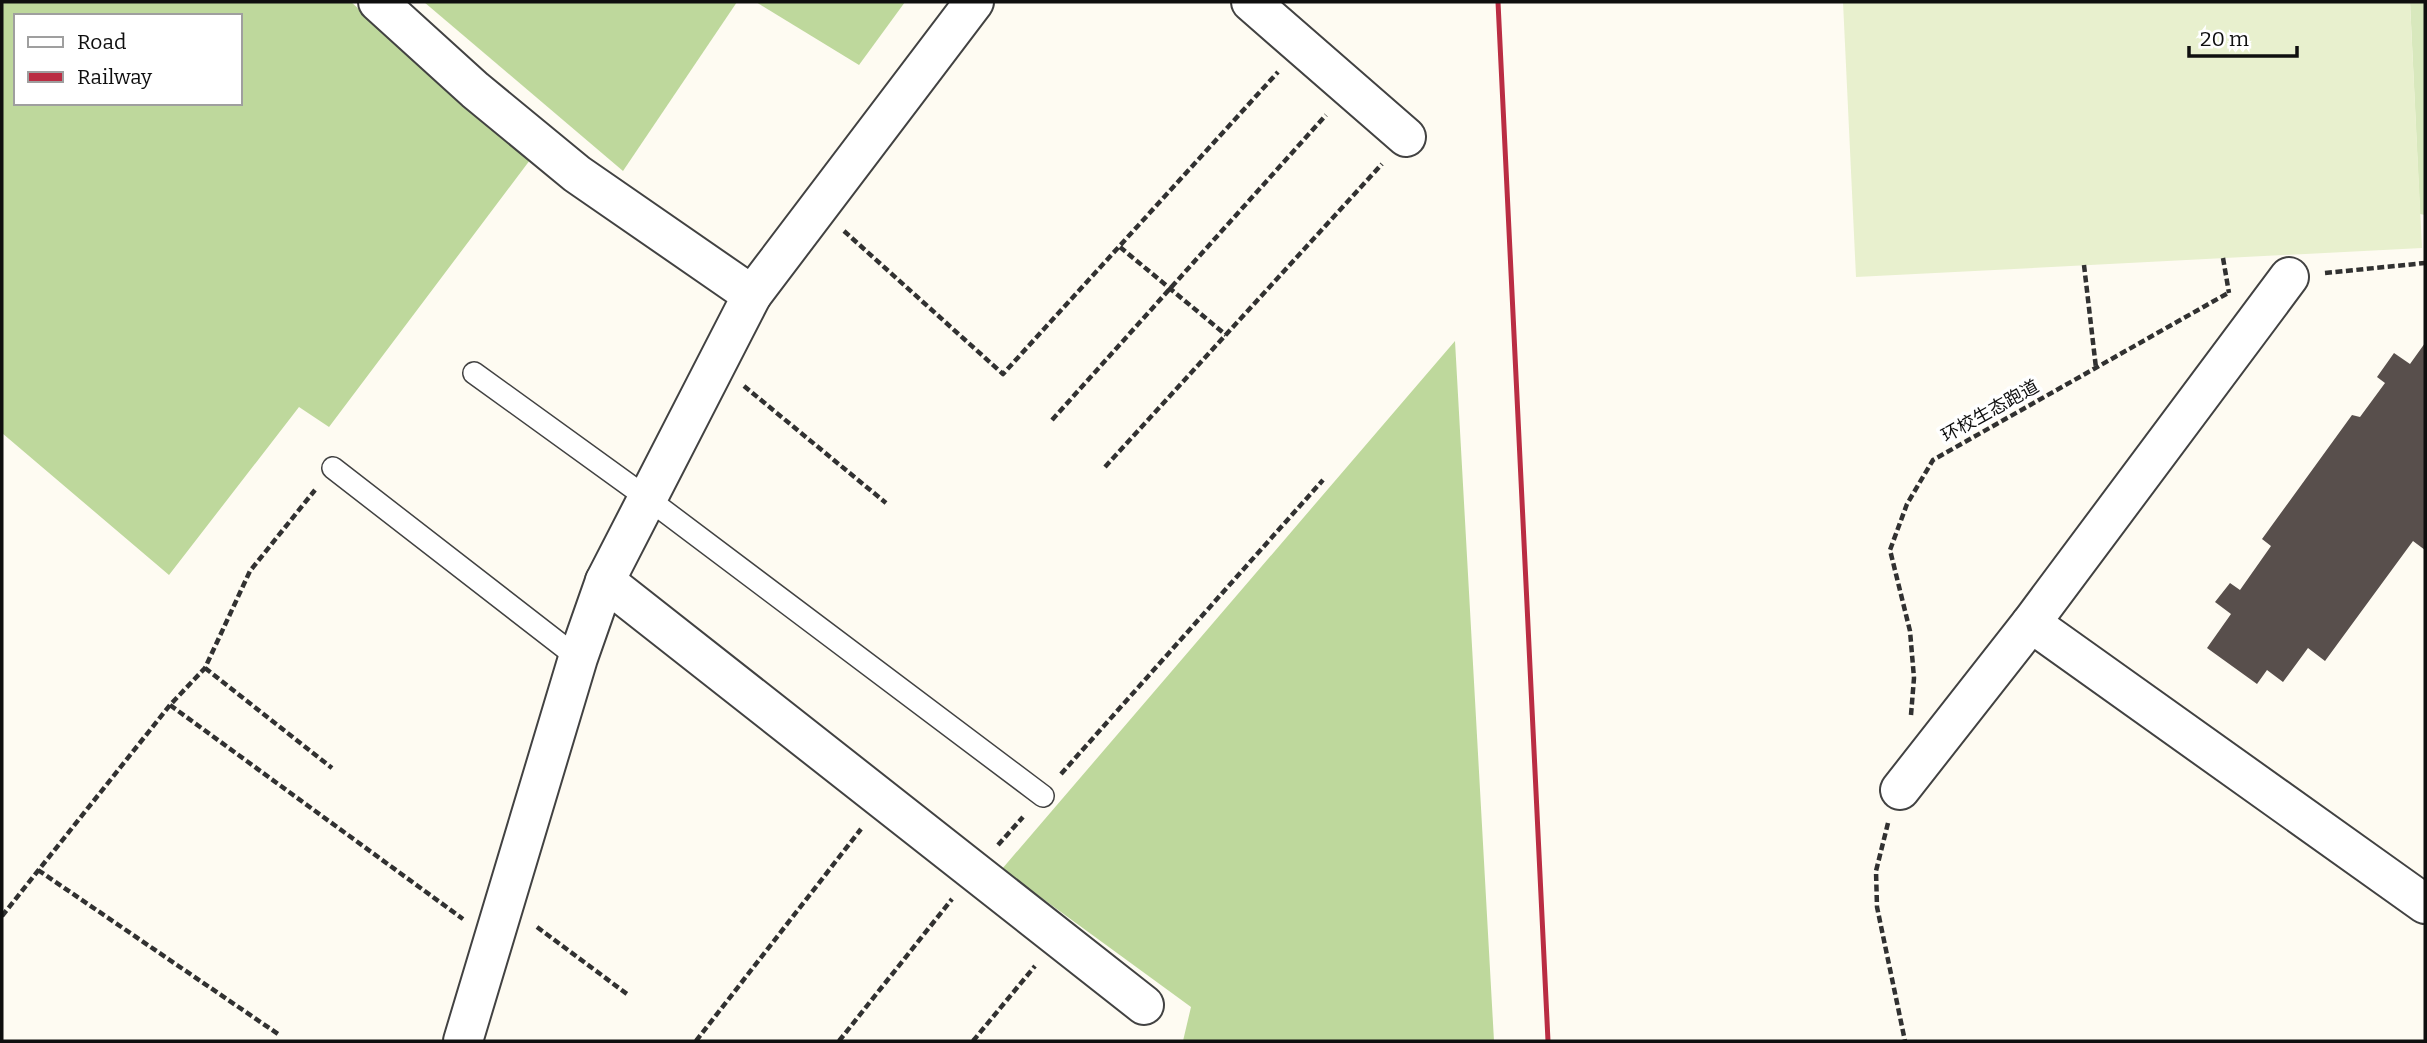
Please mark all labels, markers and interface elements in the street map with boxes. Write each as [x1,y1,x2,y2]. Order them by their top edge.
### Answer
legend [14,14,242,105]
scale bar [2189,14,2298,58]
text: 20 m [2200,26,2249,52]
text: Road [77,29,126,55]
text: Railway [77,64,153,90]
street label: 环校生态跑道 [1937,375,2043,447]

